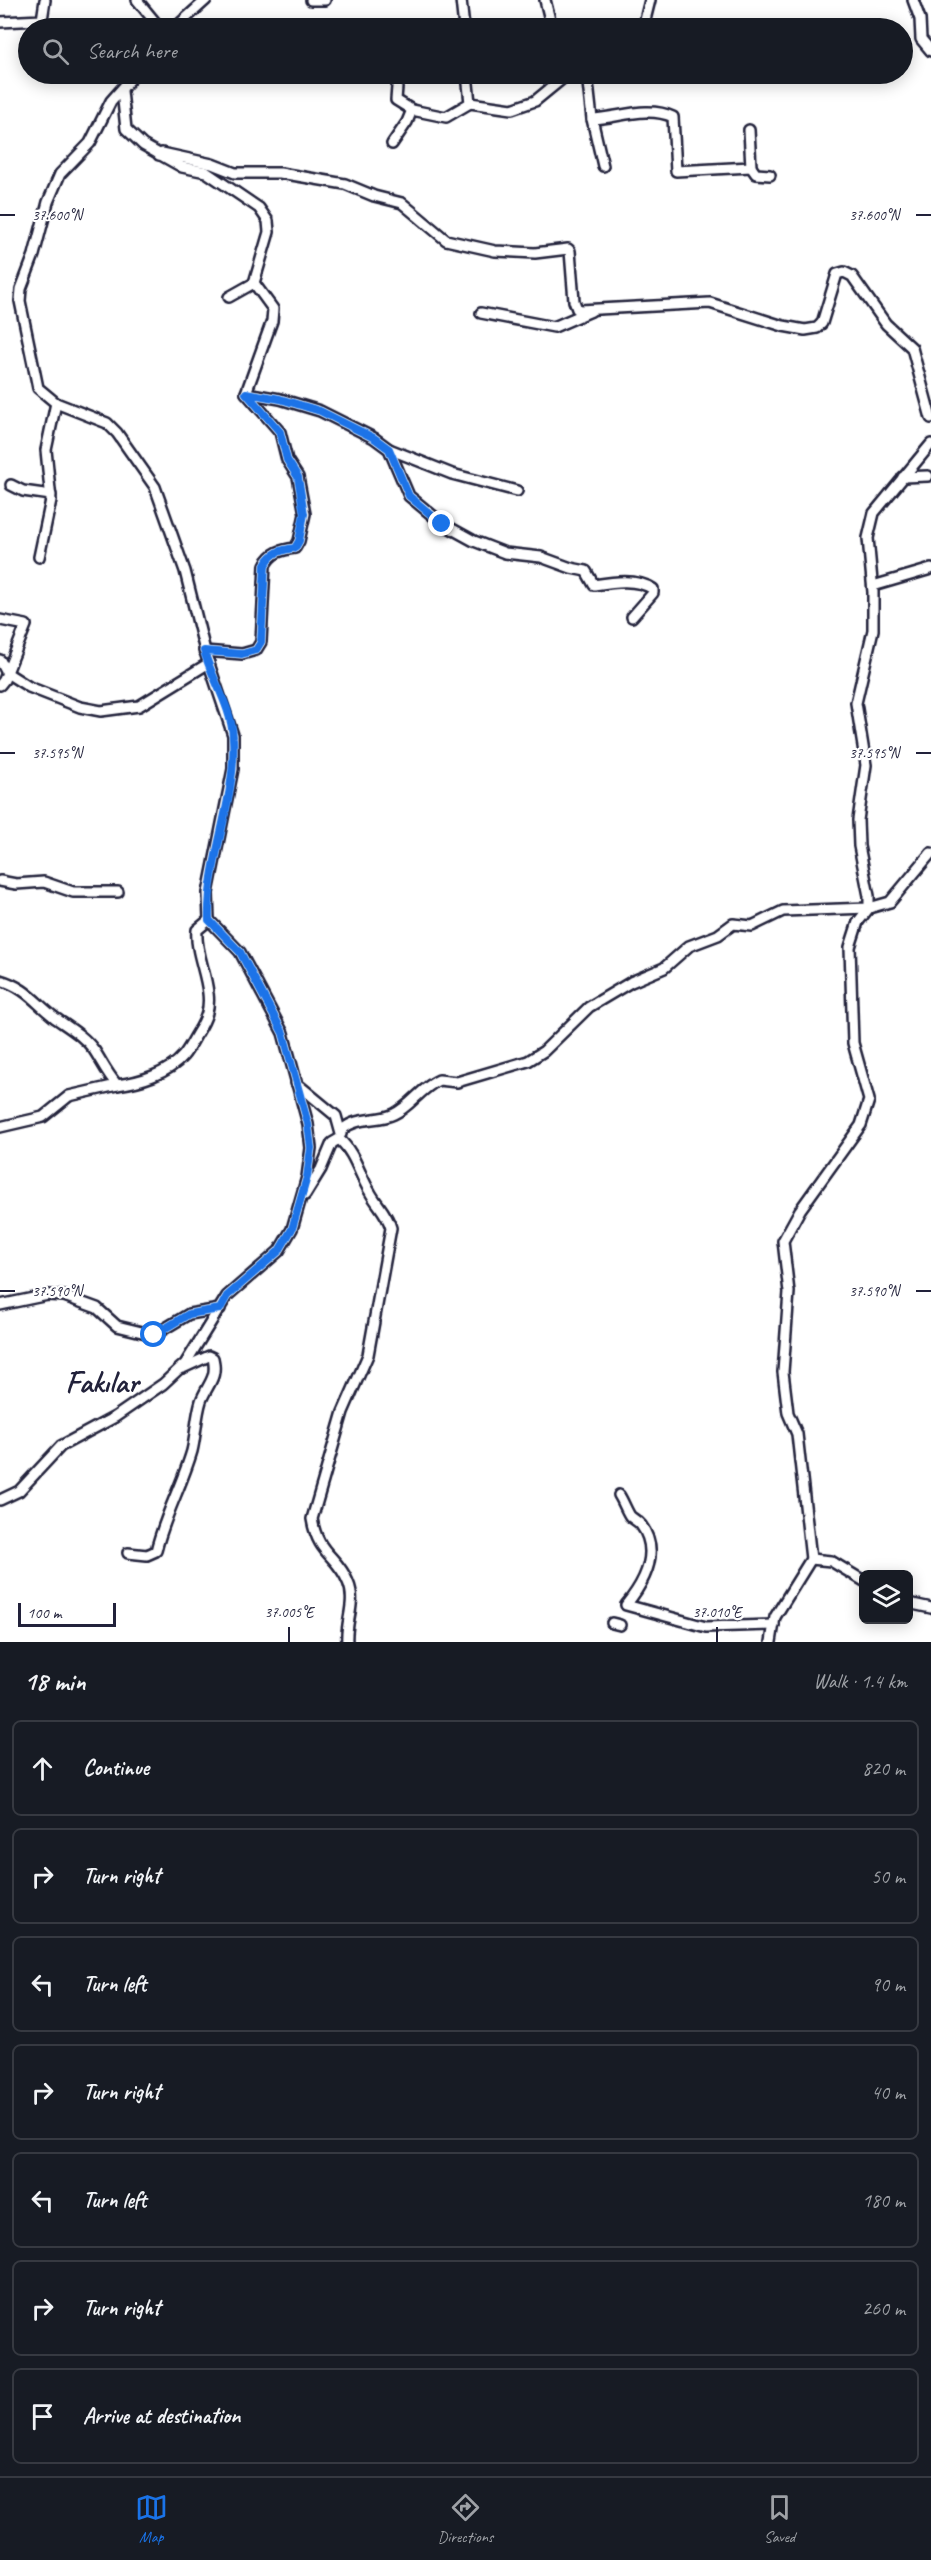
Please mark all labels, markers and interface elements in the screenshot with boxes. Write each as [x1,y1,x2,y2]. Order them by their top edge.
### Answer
search box [18,18,913,84]
icon: search [39,35,72,68]
text: Search here [87,37,177,65]
text: 37.600°N [32,206,85,225]
text: 37.600°N [849,206,902,225]
route end [428,510,454,536]
text: 37.595°N [32,744,85,763]
text: 37.595°N [849,744,902,763]
text: 37.590°N [32,1282,85,1301]
text: 37.590°N [849,1282,902,1301]
route start [140,1321,166,1347]
district label: Fakılar [66,1363,142,1401]
map controls [859,1570,913,1624]
button: layers [859,1570,913,1624]
scale bar [18,1600,116,1628]
text: 100 m [27,1603,61,1623]
text: 37.005°E [265,1603,316,1622]
text: 37.010°E [693,1603,744,1622]
text: 18 min [24,1665,86,1698]
text: Walk · 1.4 km [813,1669,907,1694]
icon: ahead [26,1752,59,1785]
text: Continue [83,1754,149,1782]
text: 820 m [862,1756,905,1781]
icon: right [26,1860,59,1893]
text: Turn right [83,1862,160,1890]
text: 50 m [871,1864,905,1889]
icon: left [26,1968,59,2001]
text: Turn left [83,1970,147,1998]
text: 90 m [871,1972,905,1997]
icon: right [26,2076,59,2109]
text: Turn right [83,2078,160,2106]
text: 40 m [871,2080,905,2105]
icon: left [26,2184,59,2217]
text: Turn left [83,2186,147,2214]
text: 180 m [862,2188,905,2213]
icon: right [26,2292,59,2325]
text: Turn right [83,2294,160,2322]
text: 260 m [862,2296,905,2321]
icon: arrive [26,2400,59,2433]
text: Arrive at destination [83,2402,240,2430]
tab: Map [135,2491,168,2547]
tab: Directions [438,2491,493,2547]
tab: Saved [763,2491,796,2547]

